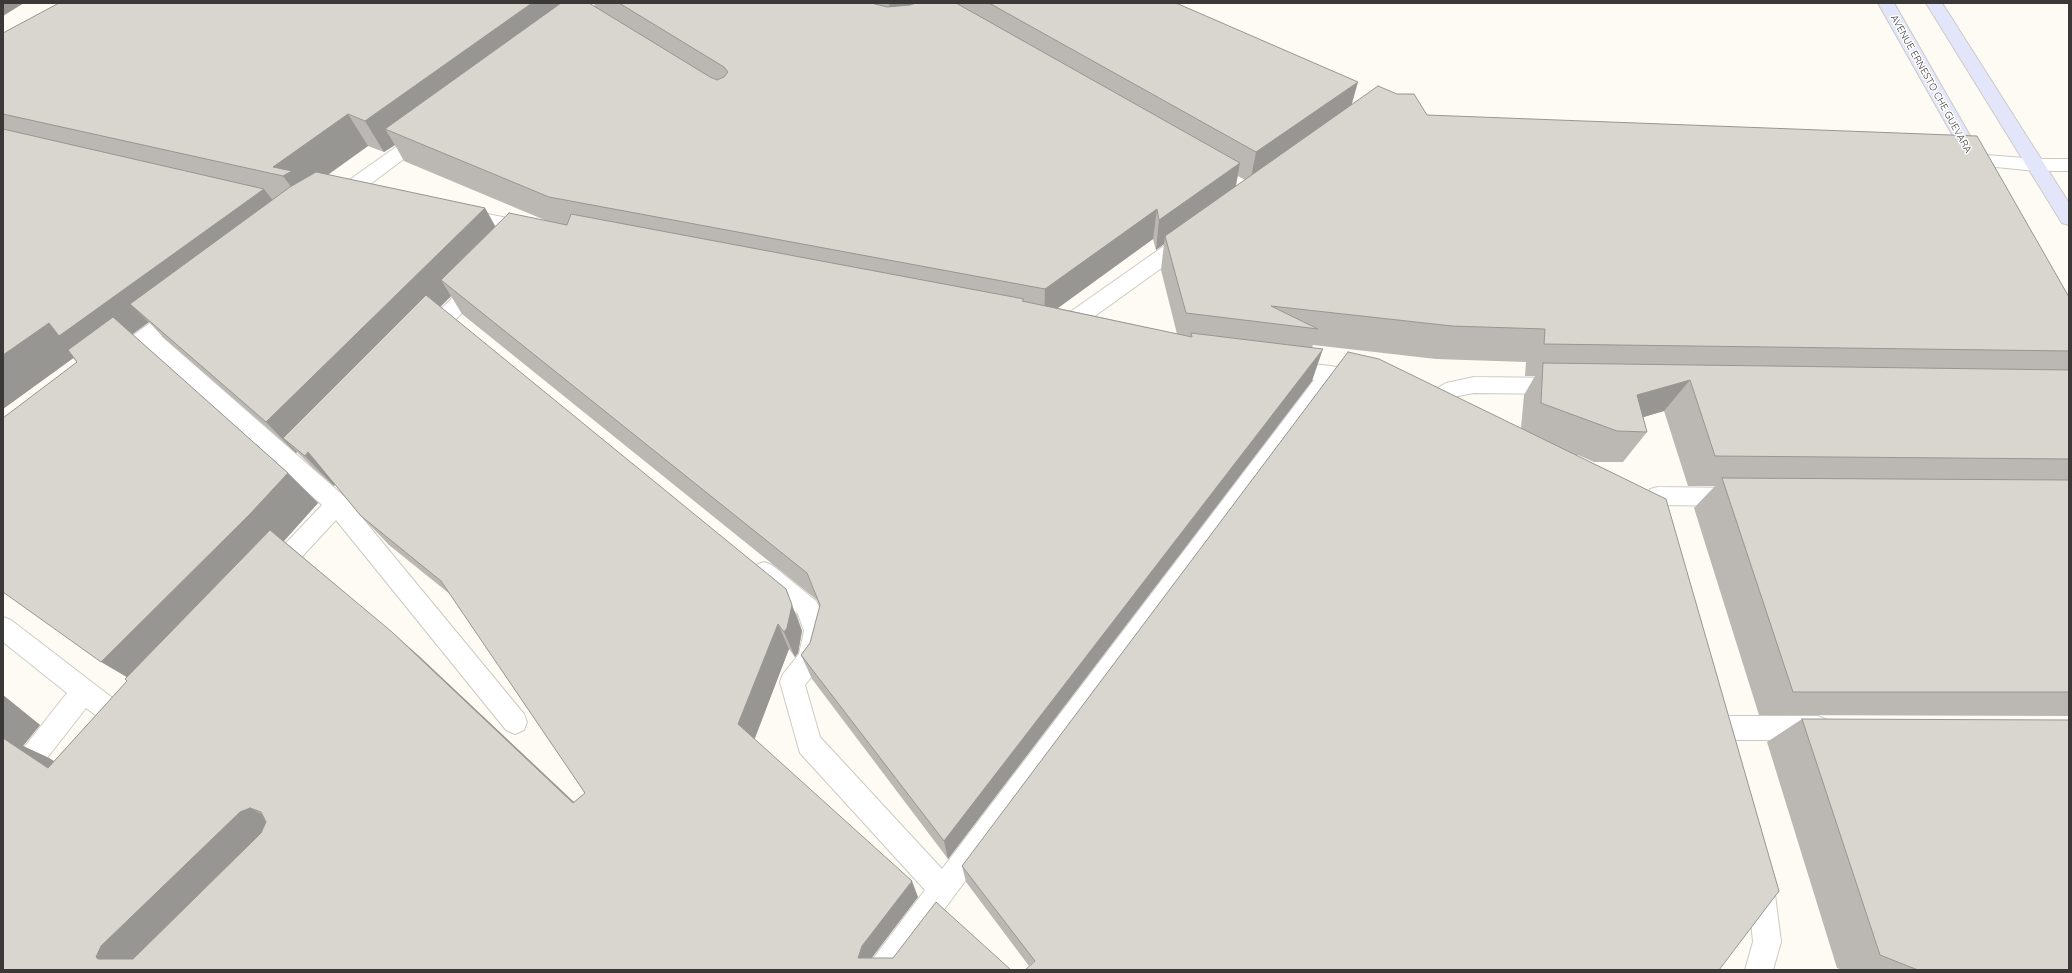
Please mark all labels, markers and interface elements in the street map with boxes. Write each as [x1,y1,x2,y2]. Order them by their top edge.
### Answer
street label: AVENUE ERNESTO CHE GUEVARA [1888,13,1974,155]

